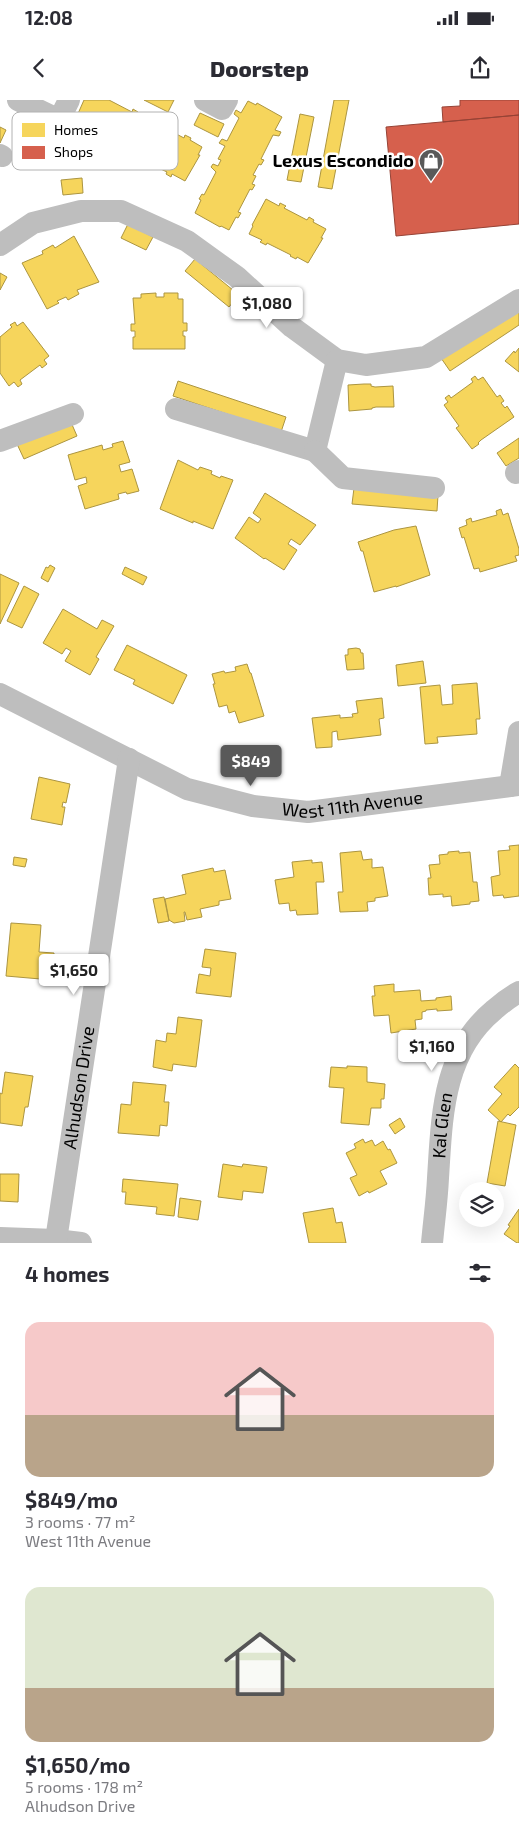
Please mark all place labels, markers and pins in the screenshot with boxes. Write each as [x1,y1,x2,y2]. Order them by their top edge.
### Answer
shop icon: Lexus Escondido [418,148,444,182]
place label: Lexus Escondido [272,149,414,171]
pin: $1,080 [226,286,308,329]
pin: $849 [221,744,281,787]
pin: $1,650 [33,954,115,996]
pin: $1,160 [391,1030,473,1072]

